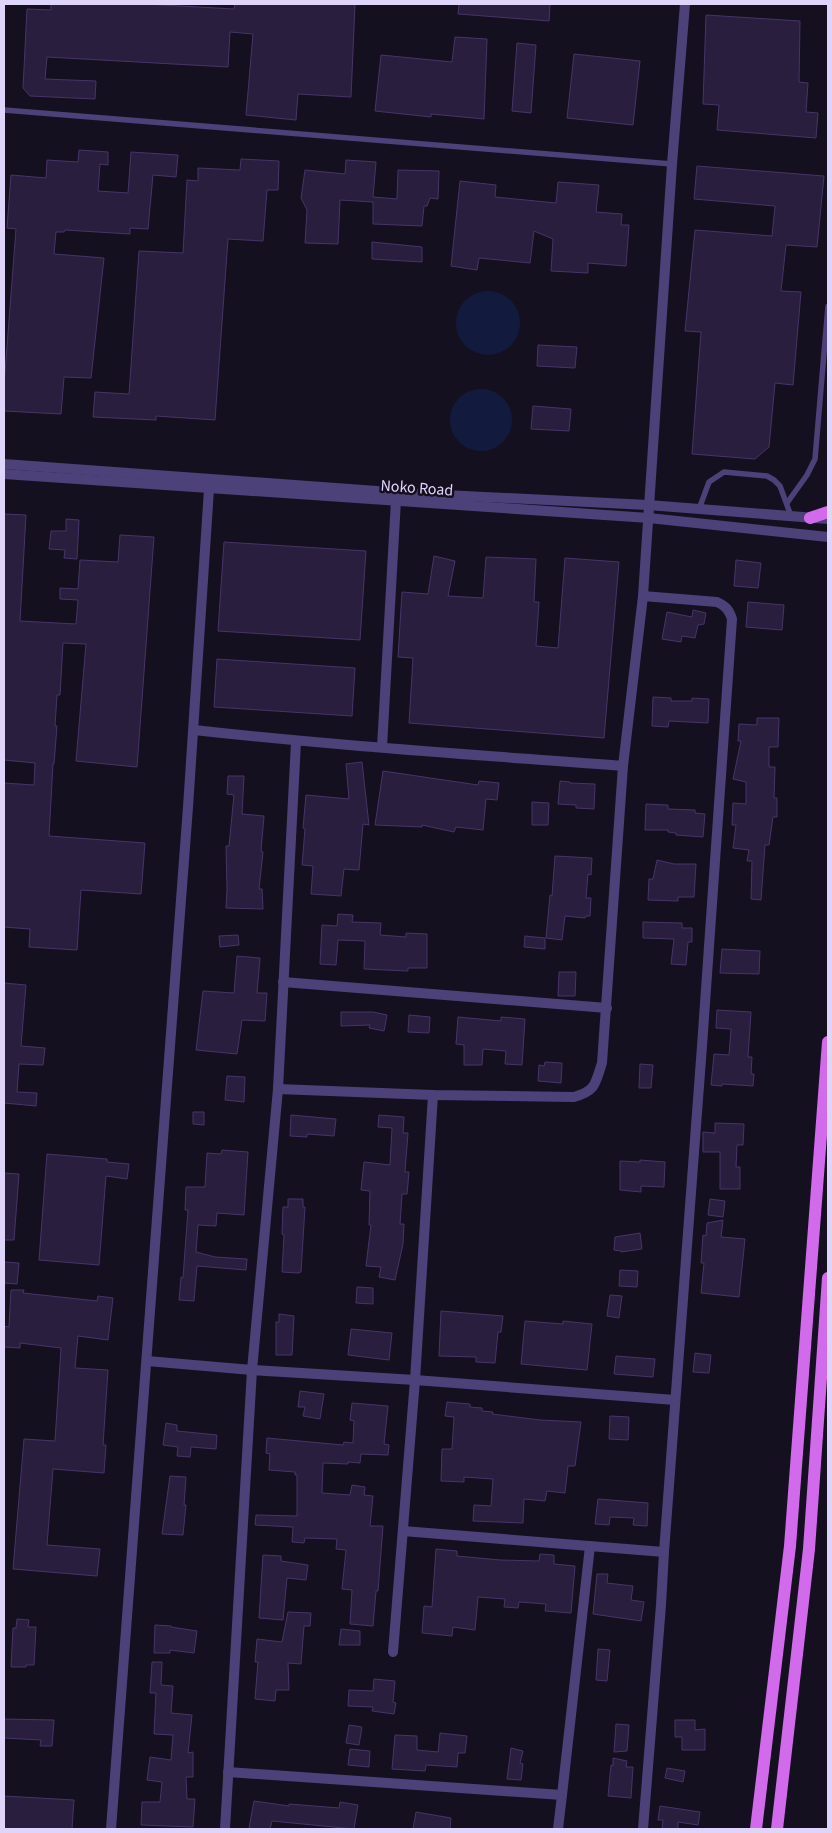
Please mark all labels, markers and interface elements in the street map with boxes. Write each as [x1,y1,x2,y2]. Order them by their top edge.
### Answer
street label: Noko Road [380,474,454,502]

